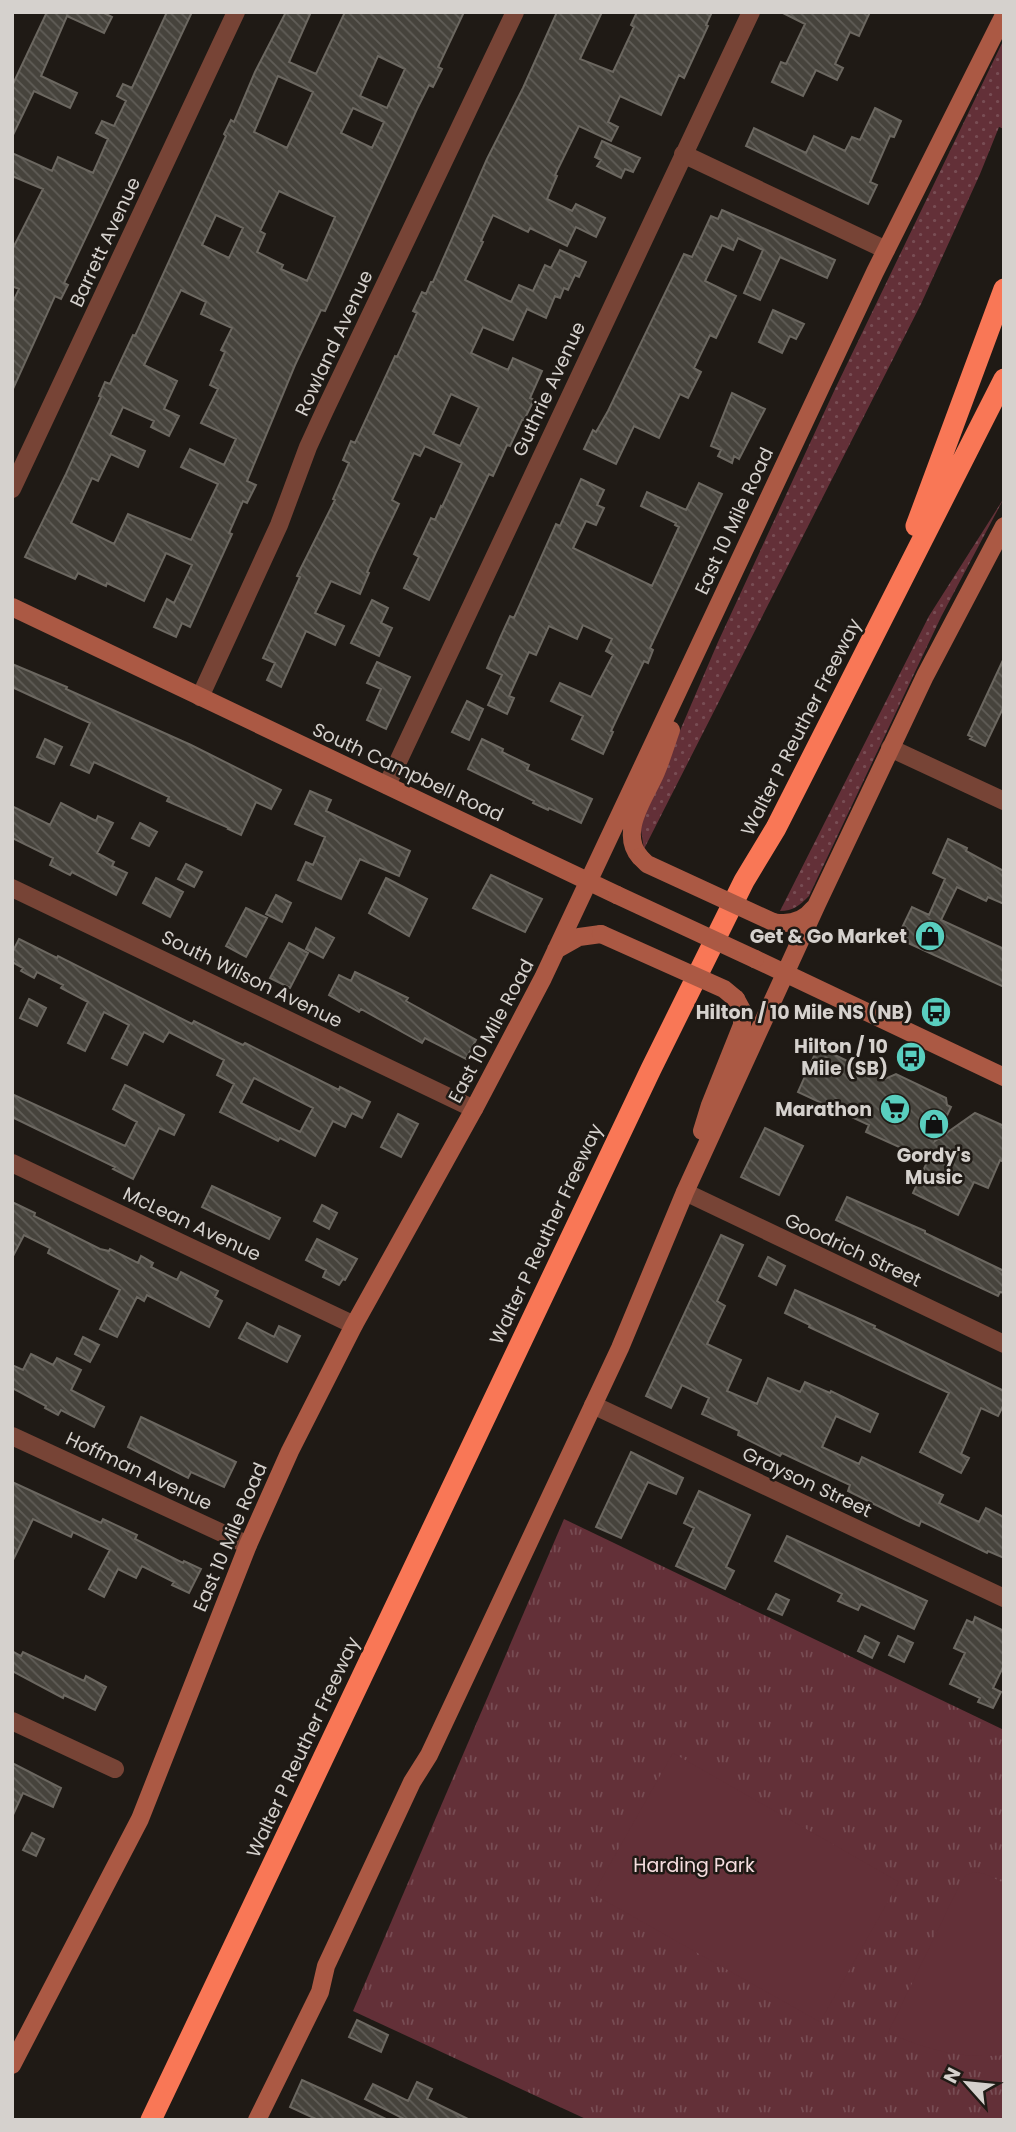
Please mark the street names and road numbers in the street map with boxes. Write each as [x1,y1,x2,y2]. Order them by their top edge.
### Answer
street label: Barrett Avenue [63,173,147,311]
street label: Rowland Avenue [288,266,380,420]
street label: Guthrie Avenue [506,317,592,461]
street label: East 10 Mile Road [688,443,780,599]
street label: Walter P Reuther Freeway [734,613,868,840]
street label: South Campbell Road [308,716,508,828]
street label: South Wilson Avenue [157,923,347,1035]
street label: East 10 Mile Road [442,954,540,1108]
street label: Walter P Reuther Freeway [483,1119,609,1349]
street label: McLean Avenue [119,1180,265,1268]
street label: Goodrich Street [780,1206,926,1294]
street label: Hoffman Avenue [61,1425,217,1517]
street label: Grayson Street [738,1440,876,1524]
street label: East 10 Mile Road [186,1458,274,1616]
street label: Walter P Reuther Freeway [240,1632,366,1862]

